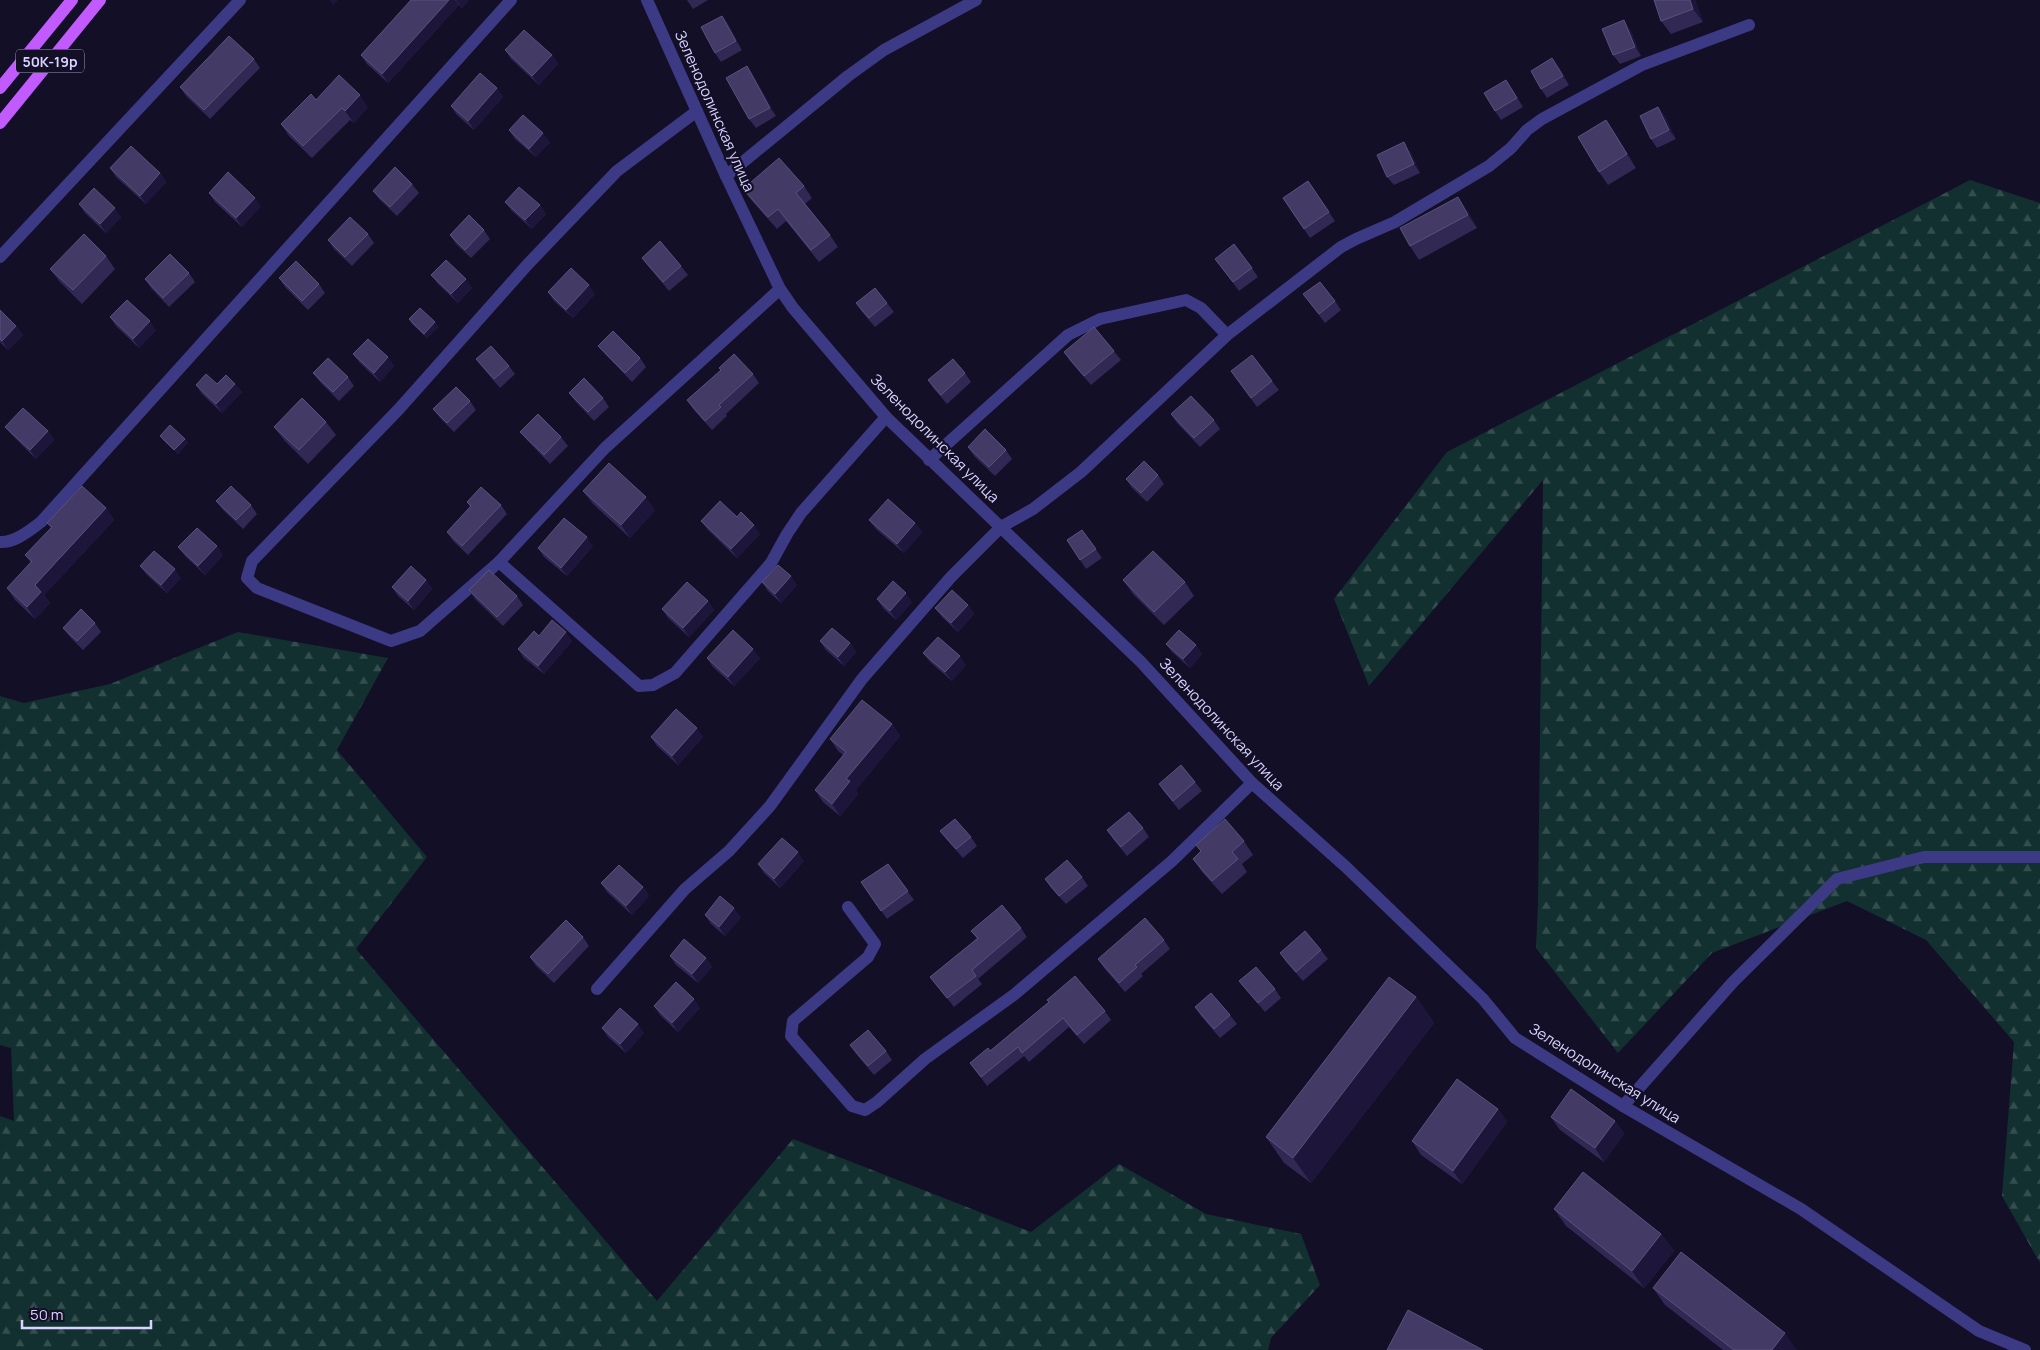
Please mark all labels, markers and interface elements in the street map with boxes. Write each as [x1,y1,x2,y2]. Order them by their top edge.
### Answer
street label: Зеленодолинская улица [670,27,760,195]
road number: 50К-19р [16,49,84,72]
street label: Зеленодолинская улица [866,369,1004,507]
street label: Зеленодолинская улица [1155,653,1289,795]
street label: Зеленодолинская улица [1525,1018,1685,1128]
scale bar [22,1298,151,1330]
text: 50 m [30,1304,64,1325]

